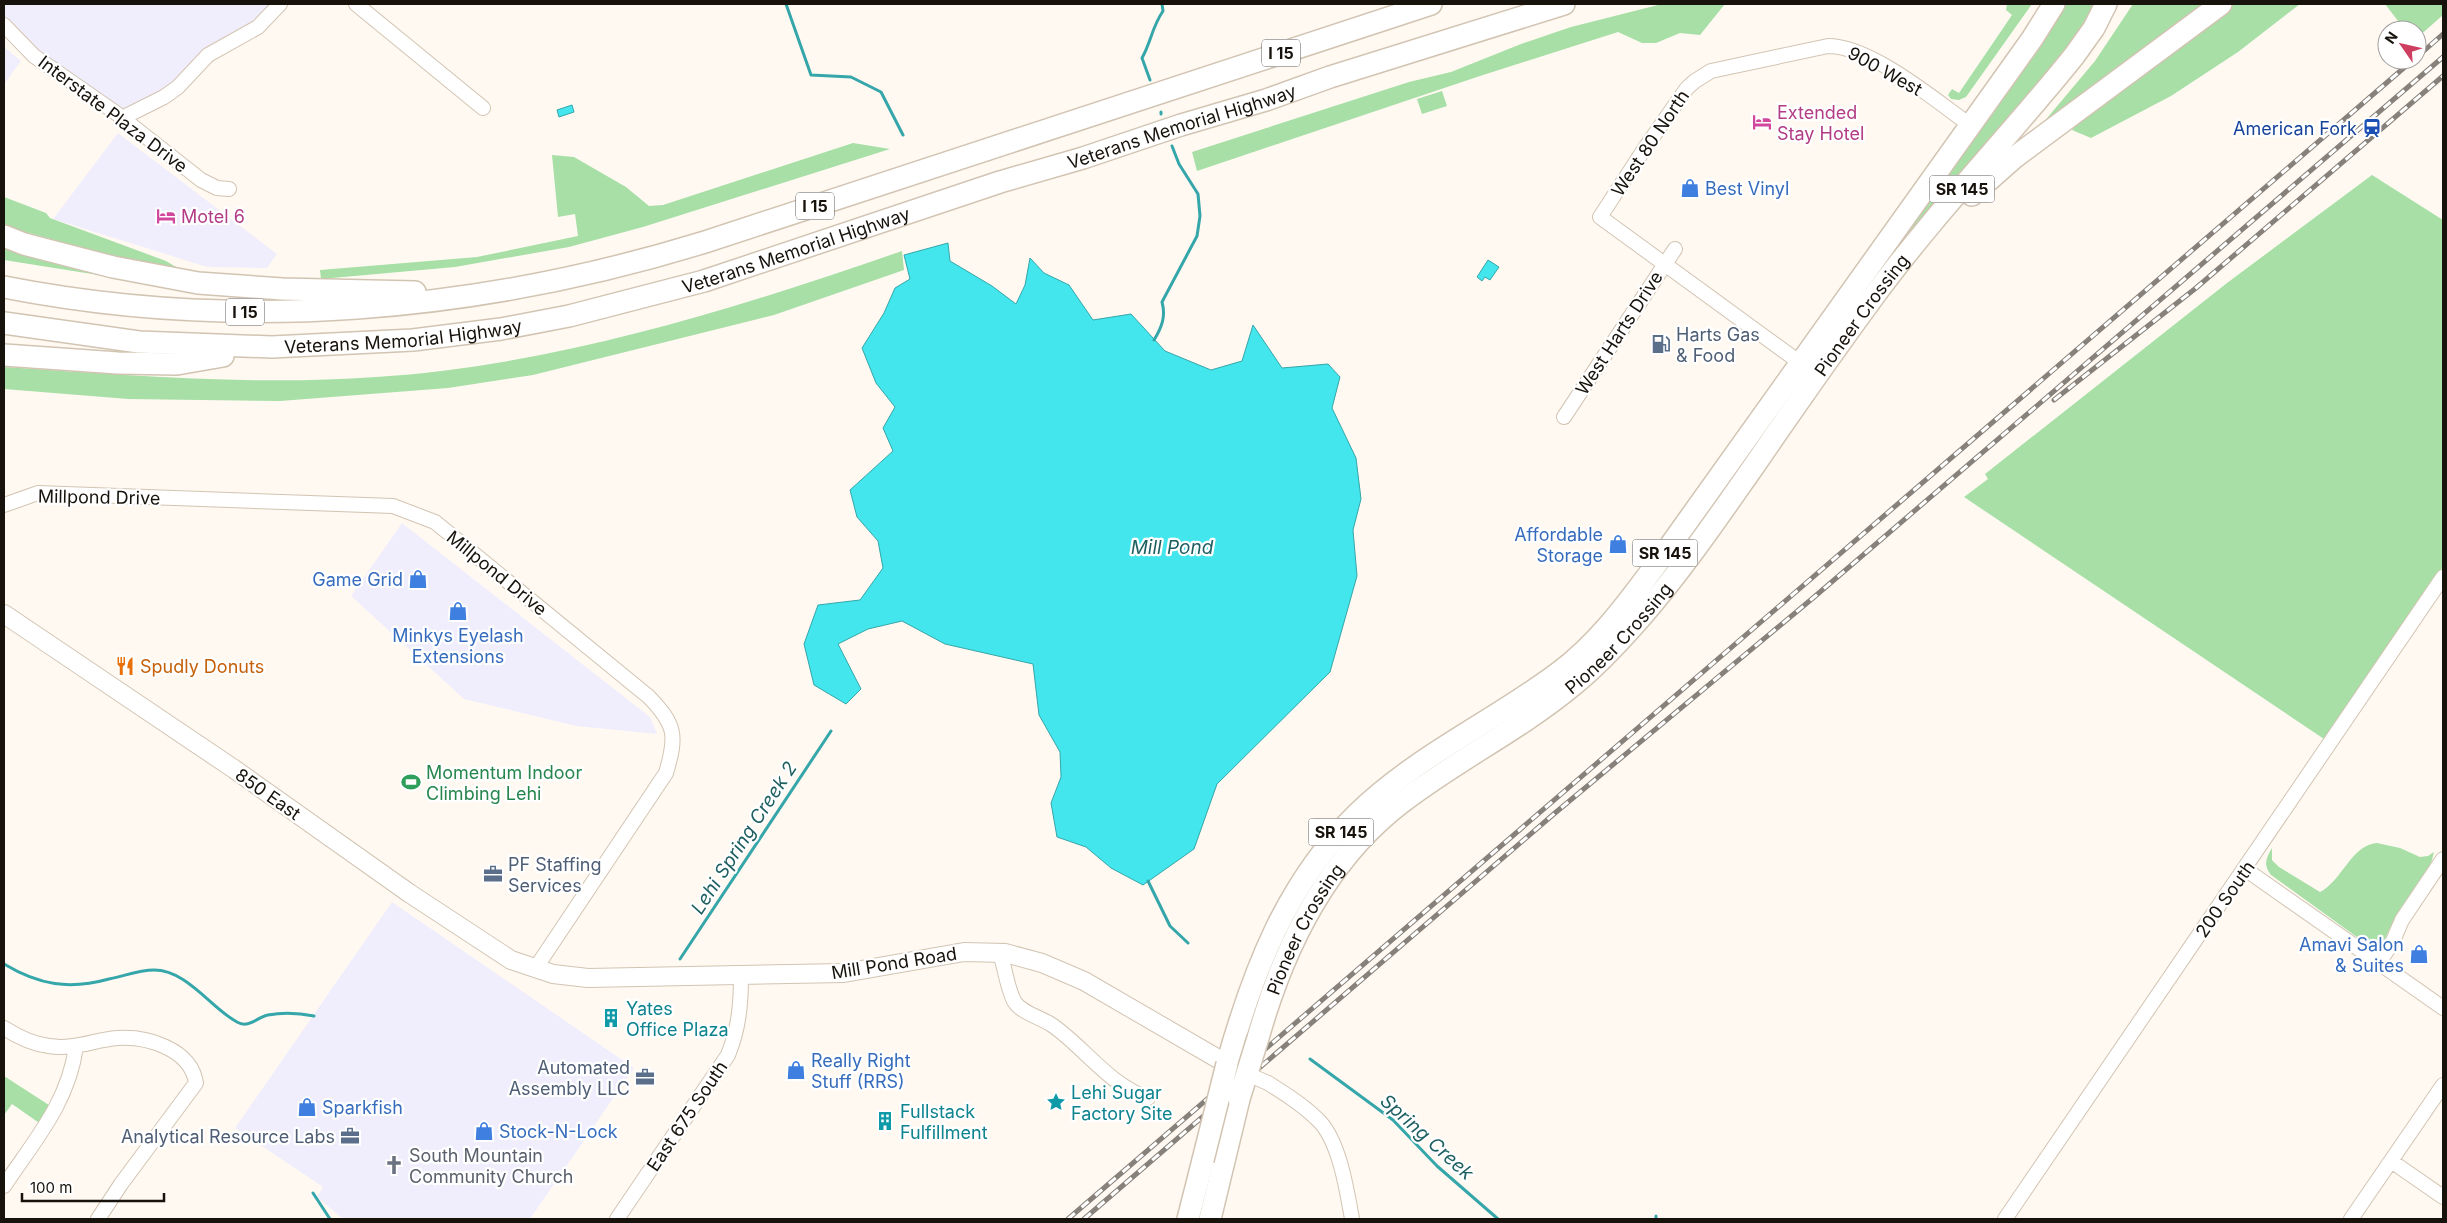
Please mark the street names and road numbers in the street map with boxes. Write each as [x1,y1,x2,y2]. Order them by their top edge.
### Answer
road number: I 15 [1262,40,1300,66]
street label: 900 West [1844,42,1926,100]
street label: Interstate Plaza Drive [34,51,192,177]
street label: Veterans Memorial Highway [1065,80,1299,173]
street label: West 80 North [1607,86,1693,200]
road number: SR 145 [1930,175,1994,202]
road number: I 15 [796,192,834,220]
street label: Veterans Memorial Highway [680,202,913,297]
street label: Pioneer Crossing [1810,250,1913,380]
street label: West Harts Drive [1571,267,1667,399]
road number: I 15 [226,298,264,326]
street label: Veterans Memorial Highway [284,315,524,357]
street label: Millpond Drive [38,485,160,509]
street label: Millpond Drive [443,526,551,620]
road number: SR 145 [1632,540,1698,566]
street label: Pioneer Crossing [1561,578,1676,698]
street label: 850 East [231,764,305,824]
road number: SR 145 [1308,819,1374,846]
street label: 200 South [2191,857,2259,941]
street label: Pioneer Crossing [1262,859,1348,998]
street label: Mill Pond Road [830,943,958,983]
street label: East 675 South [642,1057,732,1175]

